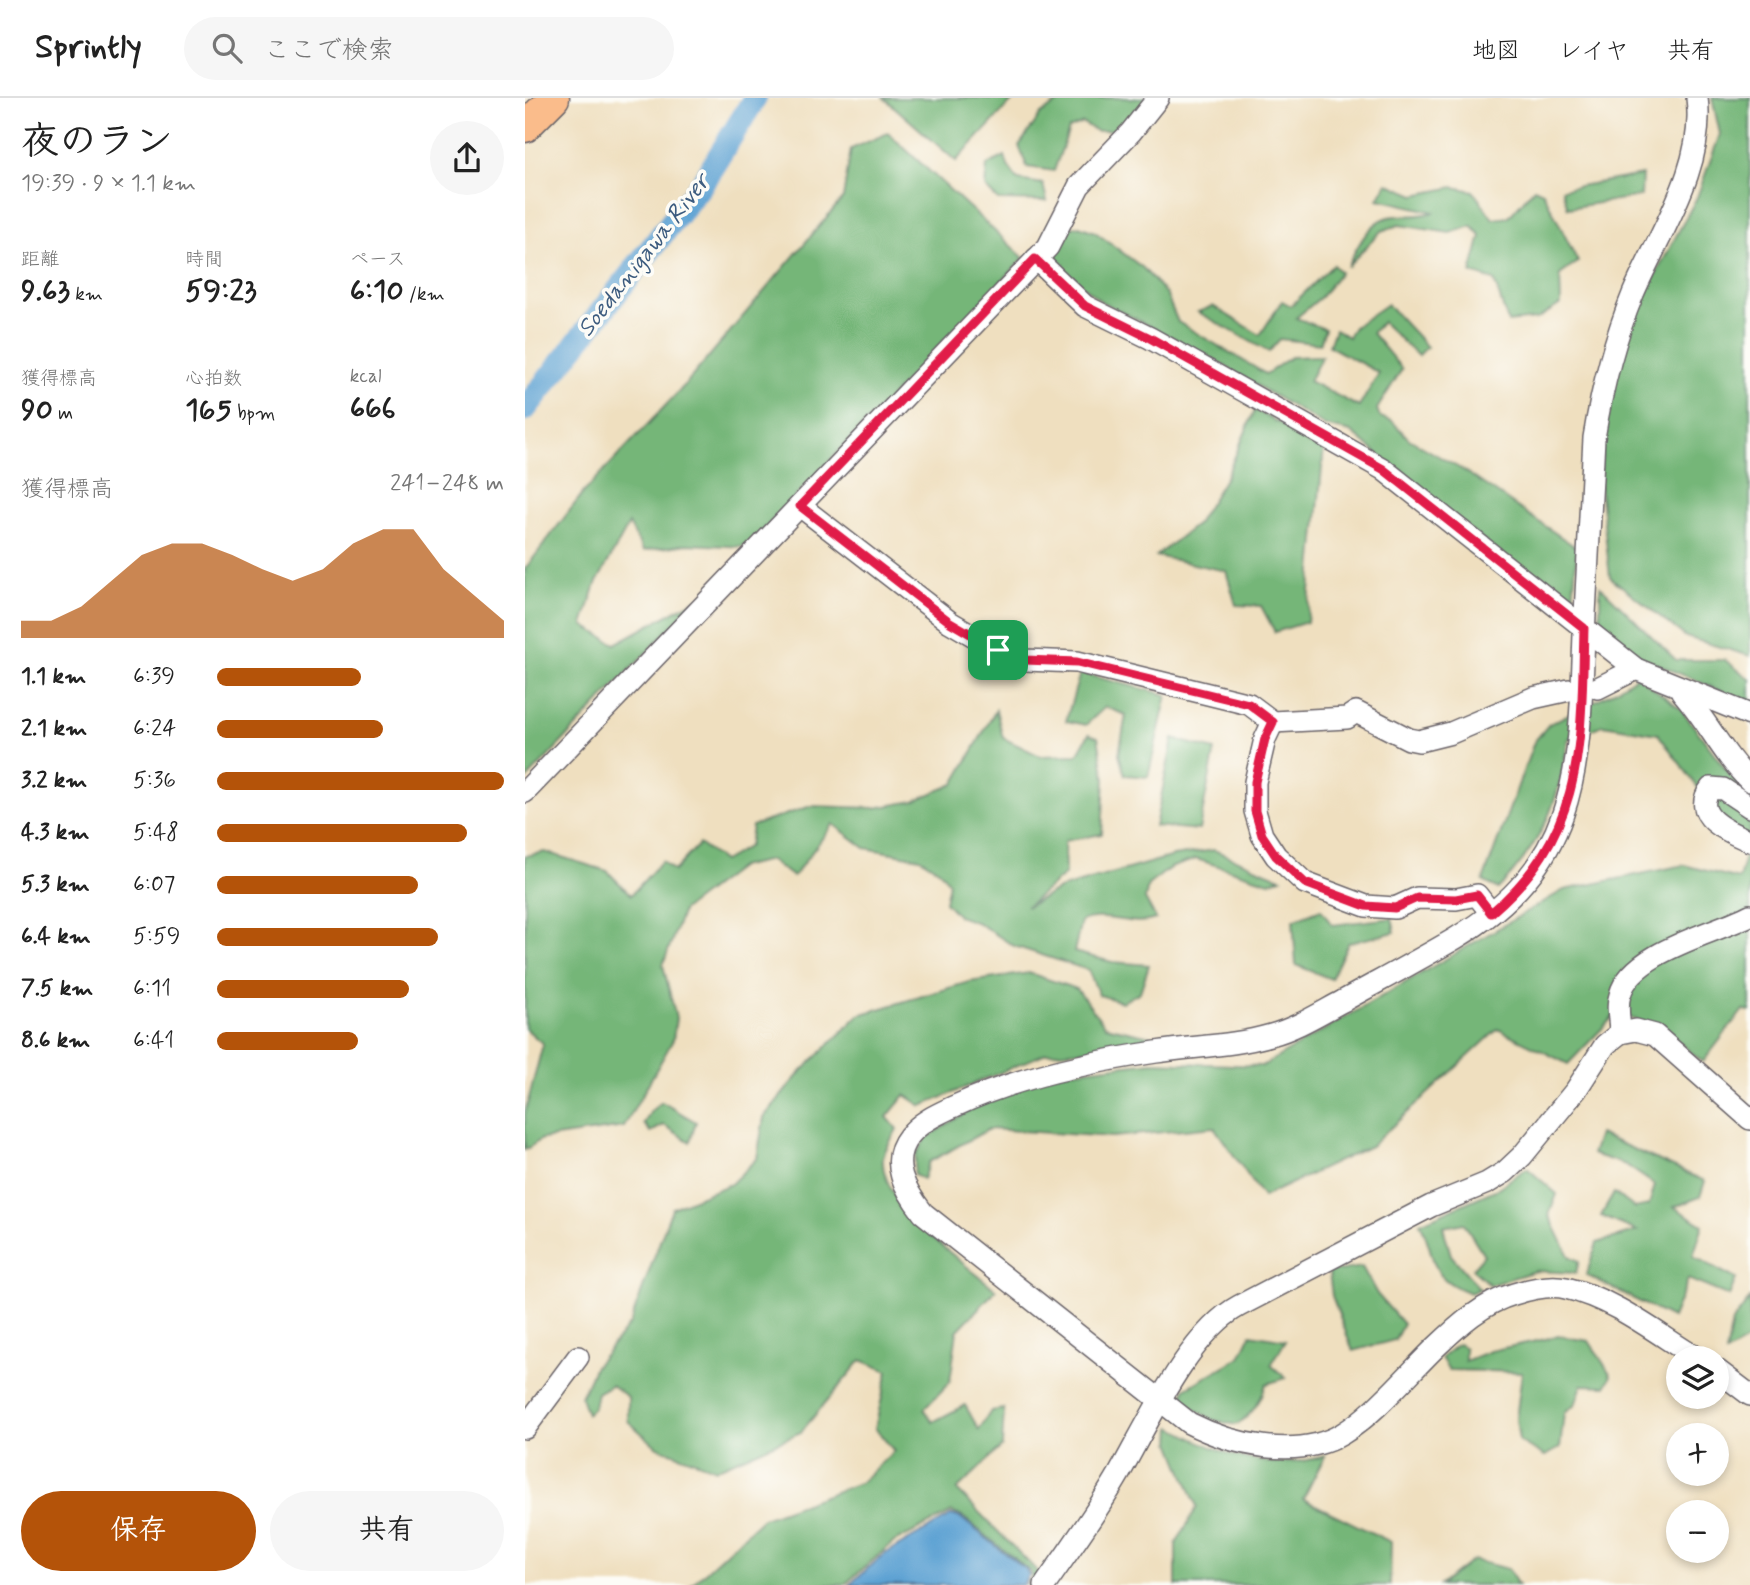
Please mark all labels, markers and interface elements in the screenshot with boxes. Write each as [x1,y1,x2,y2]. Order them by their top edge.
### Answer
search box [184,17,674,80]
text: Sprintly [35,26,142,70]
icon: search [208,29,246,67]
text: ここで検索 [264,34,394,68]
text: 地図 [1472,36,1520,67]
text: レイヤ [1558,36,1629,67]
text: 共有 [1667,36,1715,67]
text: 夜のラン [21,118,173,167]
button: share [430,121,504,195]
water label: Soedanigawa River [571,166,719,343]
text: 19:39 · 9 × 1.1 km [21,169,196,199]
text: 距離 [21,247,59,272]
text: 時間 [185,247,223,272]
text: ペース [350,247,406,272]
text: 9.63 [21,272,70,311]
text: 59:23 [185,272,257,311]
text: 6:10 [350,272,404,311]
text: km [70,282,103,307]
text: /km [404,282,445,307]
text: kcal [350,364,382,389]
text: 獲得標高 [21,366,97,391]
text: 心拍数 [185,366,242,391]
text: 666 [350,389,396,428]
text: 90 [21,391,53,430]
text: 165 [185,391,232,430]
text: m [53,401,73,426]
text: bpm [232,401,275,426]
text: 241–248 m [390,469,504,499]
text: 獲得標高 [21,475,113,505]
pin [968,620,1028,680]
icon: arrive [979,631,1017,669]
text: 1.1 km [21,662,86,692]
text: 6:39 [133,662,175,692]
text: 2.1 km [21,714,87,744]
text: 6:24 [133,714,176,744]
text: 3.2 km [21,766,87,796]
text: 5:36 [133,766,176,796]
text: 4.3 km [21,818,89,848]
text: 5:48 [133,818,179,848]
text: 5.3 km [21,870,90,900]
text: 6:07 [133,870,175,900]
text: 6.4 km [21,922,91,952]
text: 5:59 [133,922,180,952]
text: 7.5 km [21,974,93,1004]
text: 6:11 [133,974,171,1004]
text: 8.6 km [21,1026,90,1056]
text: 6:41 [133,1026,174,1056]
map controls [1666,1346,1729,1563]
button: layers [1666,1346,1729,1409]
button: + [1666,1423,1729,1486]
button: 保存 [21,1491,256,1571]
button: 共有 [270,1491,504,1571]
button: − [1666,1500,1729,1563]

